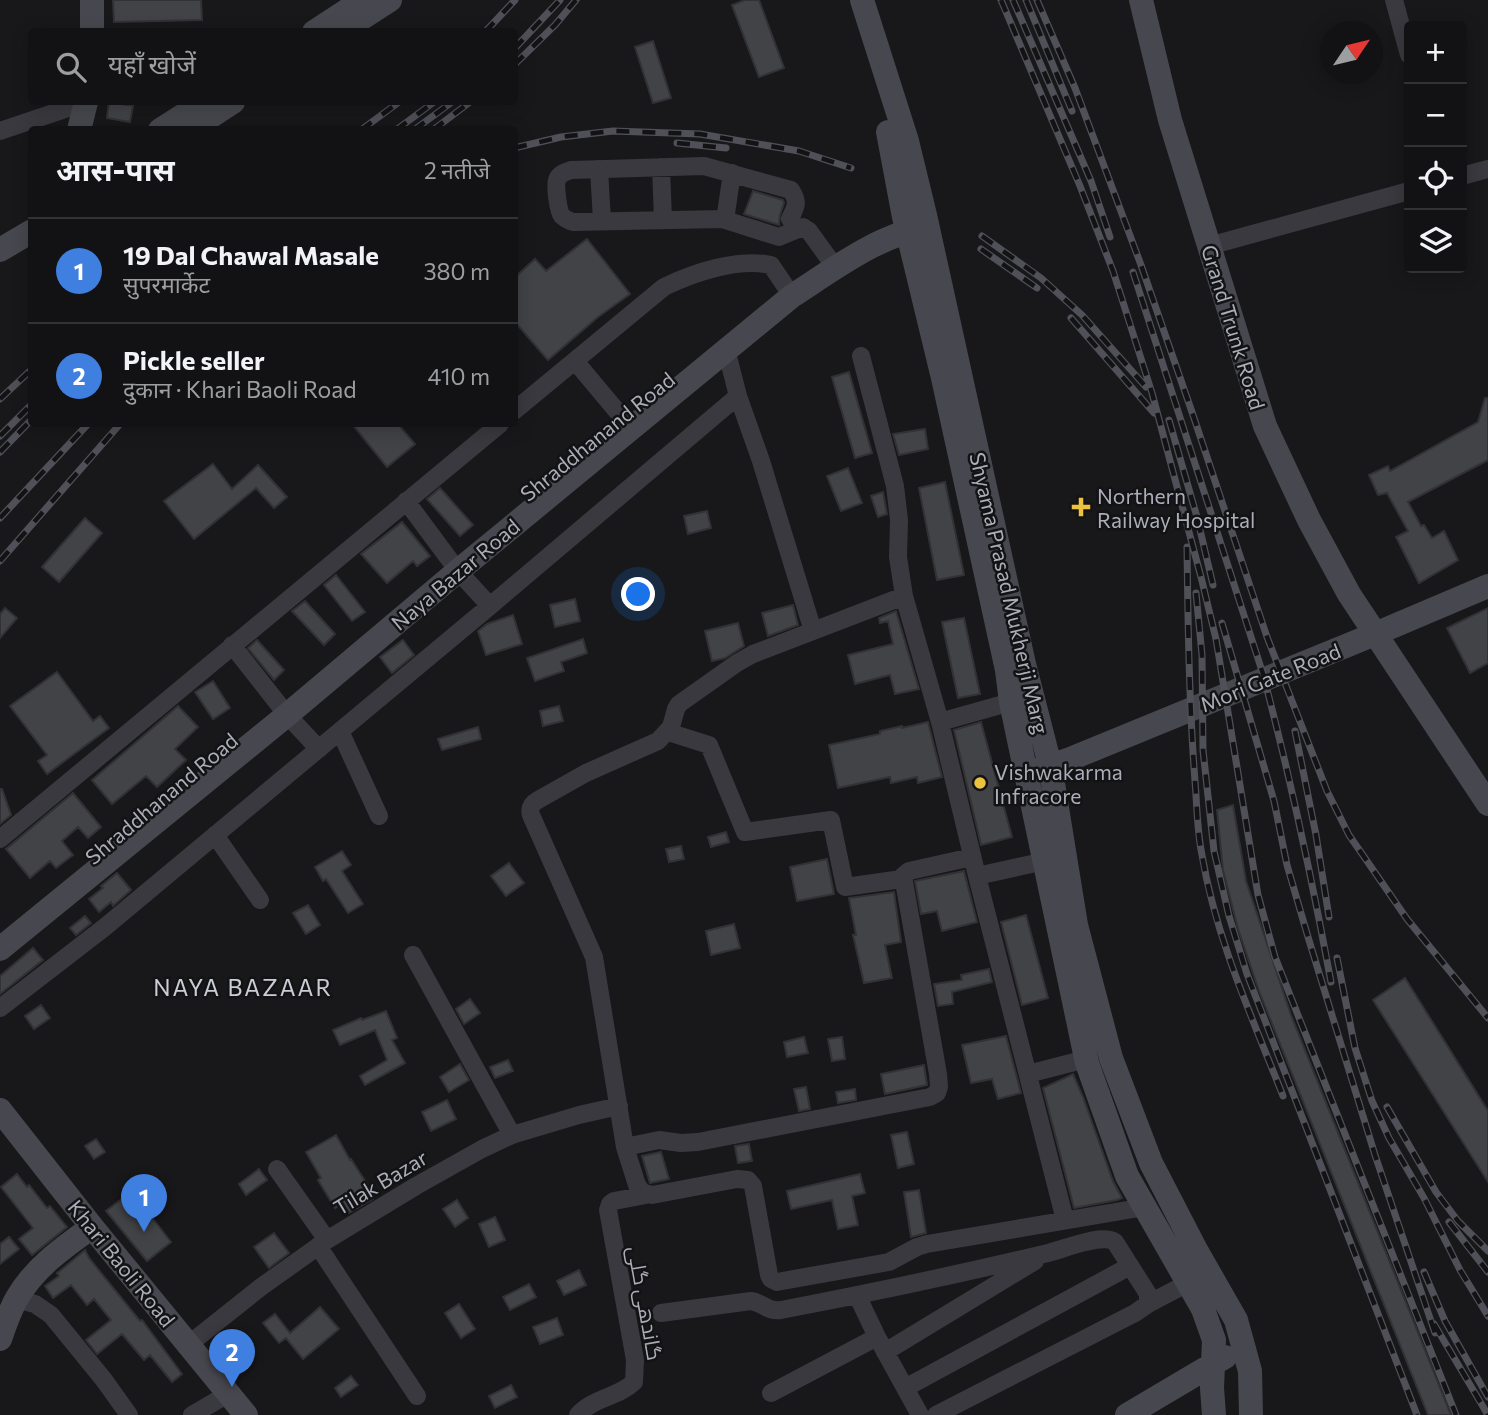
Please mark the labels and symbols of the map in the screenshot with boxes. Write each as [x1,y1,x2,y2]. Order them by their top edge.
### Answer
north arrow [1320,21,1383,84]
street label: Grand Trunk Road [1197,242,1271,412]
street label: Shraddhanand Road [515,366,679,506]
street label: Shyama Prasad Mukherji Marg [965,450,1055,736]
place label: Northern Railway Hospital [1097,483,1255,532]
marker: Northern Railway Hospital [1071,497,1091,517]
street label: Naya Bazar Road [386,513,524,635]
your location [621,577,655,611]
street label: Mori Gate Road [1196,637,1344,717]
street label: Shraddhanand Road [80,727,242,869]
place label: Vishwakarma Infracore [994,759,1123,808]
marker: Vishwakarma Infracore [972,775,988,791]
district label: NAYA BAZAAR [153,973,333,1001]
street label: Tilak Bazar [329,1144,431,1220]
pin: 1 [121,1174,167,1232]
street label: Khari Baoli Road [63,1195,181,1331]
street label: گاندھی گلی [622,1244,668,1362]
pin: 2 [209,1329,255,1387]

